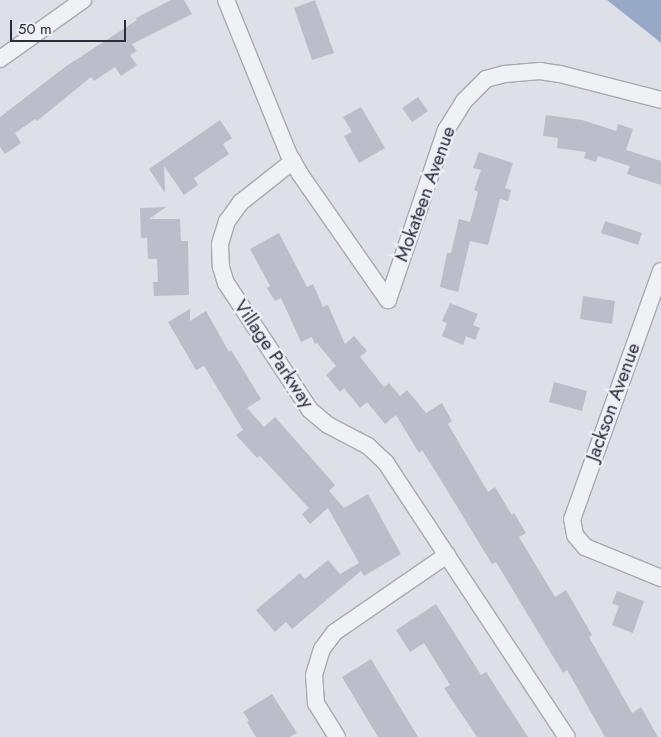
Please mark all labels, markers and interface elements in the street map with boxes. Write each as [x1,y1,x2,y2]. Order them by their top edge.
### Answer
scale bar [12,10,129,42]
text: 50 m [18,18,52,40]
street label: Mokateen Avenue [390,123,460,265]
street label: Village Parkway [229,295,319,413]
street label: Jackson Avenue [581,340,645,464]

